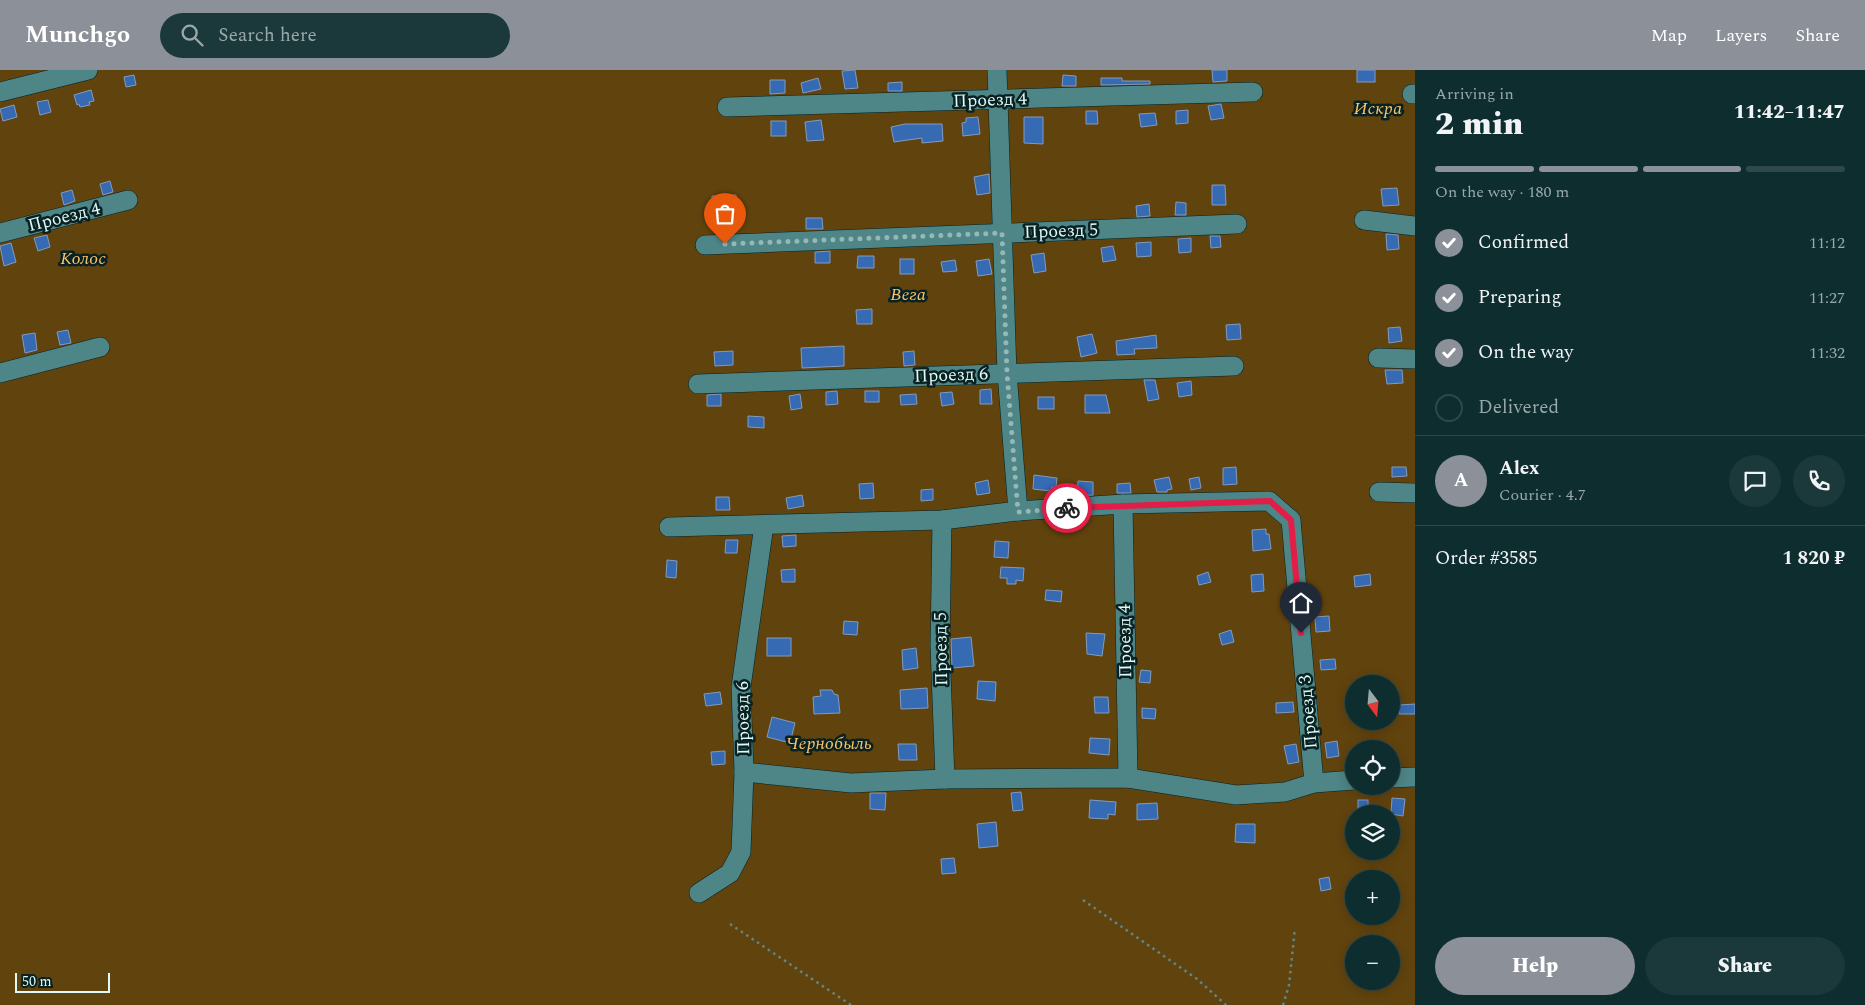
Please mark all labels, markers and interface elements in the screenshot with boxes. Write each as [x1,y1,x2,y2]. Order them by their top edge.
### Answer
search box [160,13,510,58]
text: Munchgo [25,17,130,53]
icon: search [178,21,206,49]
text: Search here [218,21,317,50]
text: Map [1651,22,1687,49]
text: Layers [1715,22,1767,49]
text: Share [1795,22,1840,49]
text: Arriving in [1435,82,1514,106]
street label: Проезд 4 [953,85,1027,115]
park label: Искра [1354,95,1402,122]
text: 11:42–11:47 [1734,98,1845,127]
text: 2 min [1435,100,1523,149]
text: On the way · 180 m [1435,180,1569,204]
pin [704,193,746,244]
street label: Проезд 4 [25,195,103,239]
icon: bag [711,200,739,228]
street label: Проезд 5 [1024,216,1098,246]
text: Confirmed [1478,228,1569,257]
icon: check [1435,229,1463,257]
text: 11:12 [1809,231,1845,255]
park label: Колос [60,245,106,272]
park label: Вега [890,281,926,308]
text: Preparing [1478,283,1562,312]
icon: check [1435,284,1463,312]
text: 11:27 [1809,286,1845,310]
text: On the way [1478,338,1574,367]
icon: check [1435,339,1463,367]
text: 11:32 [1809,341,1845,365]
street label: Проезд 6 [914,360,988,390]
text: Delivered [1478,393,1559,422]
text: Alex [1499,454,1540,483]
button: chat [1729,455,1781,507]
button: phone [1793,455,1845,507]
text: A [1454,466,1468,495]
courier [1042,483,1092,533]
text: Courier · 4.7 [1499,483,1586,507]
icon: bike [1053,494,1081,522]
text: Order #3585 [1435,544,1538,573]
text: 1 820 ₽ [1782,544,1845,573]
pin [1280,582,1322,633]
icon: home [1287,589,1315,617]
street label: Проезд 4 [1111,604,1139,678]
street label: Проезд 5 [927,612,955,686]
street label: Проезд 3 [1291,674,1325,750]
north arrow [1345,675,1400,730]
map controls [1345,675,1400,990]
street label: Проезд 6 [729,681,757,755]
park label: Чернобыль [786,730,872,757]
button: locate [1345,740,1400,795]
button: layers [1345,805,1400,860]
button: + [1345,870,1400,925]
button: − [1345,935,1400,990]
button: Help [1435,937,1635,995]
button: Share [1645,937,1845,995]
scale bar [15,970,110,993]
text: 50 m [22,971,52,992]

